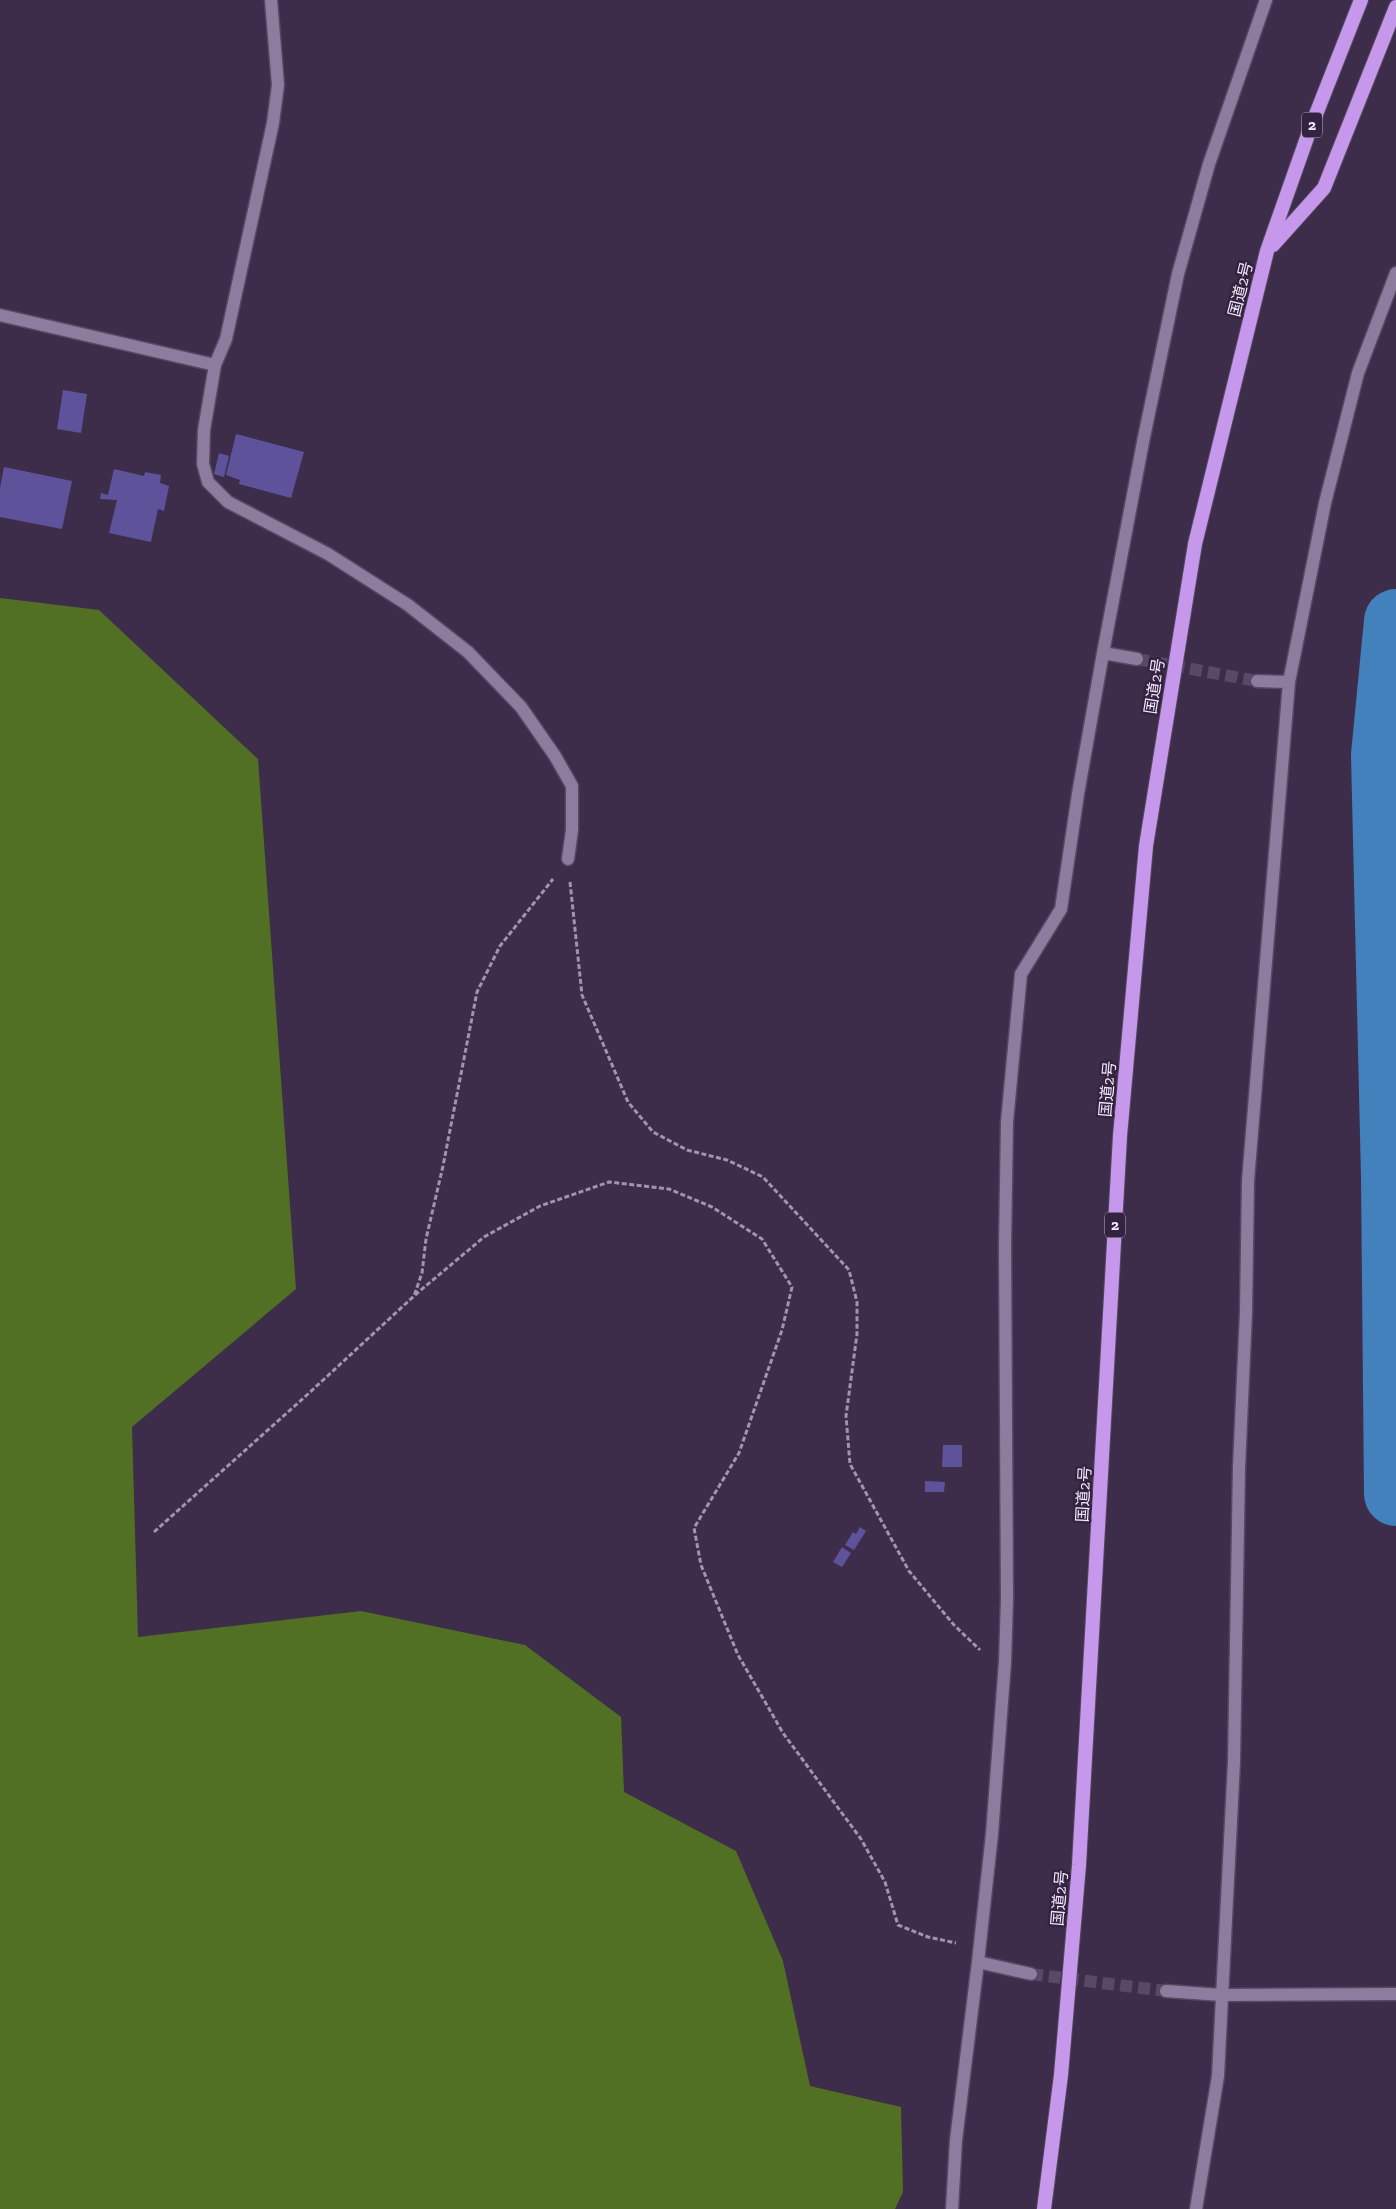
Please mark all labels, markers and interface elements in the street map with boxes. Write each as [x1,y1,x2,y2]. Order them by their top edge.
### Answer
road number: 2 [1302,112,1322,138]
street label: 国道2号 [1224,260,1257,319]
street label: 国道2号 [1141,657,1168,715]
street label: 国道2号 [1096,1060,1119,1118]
road number: 2 [1105,1212,1125,1238]
street label: 国道2号 [1073,1465,1094,1523]
street label: 国道2号 [1048,1869,1071,1927]

